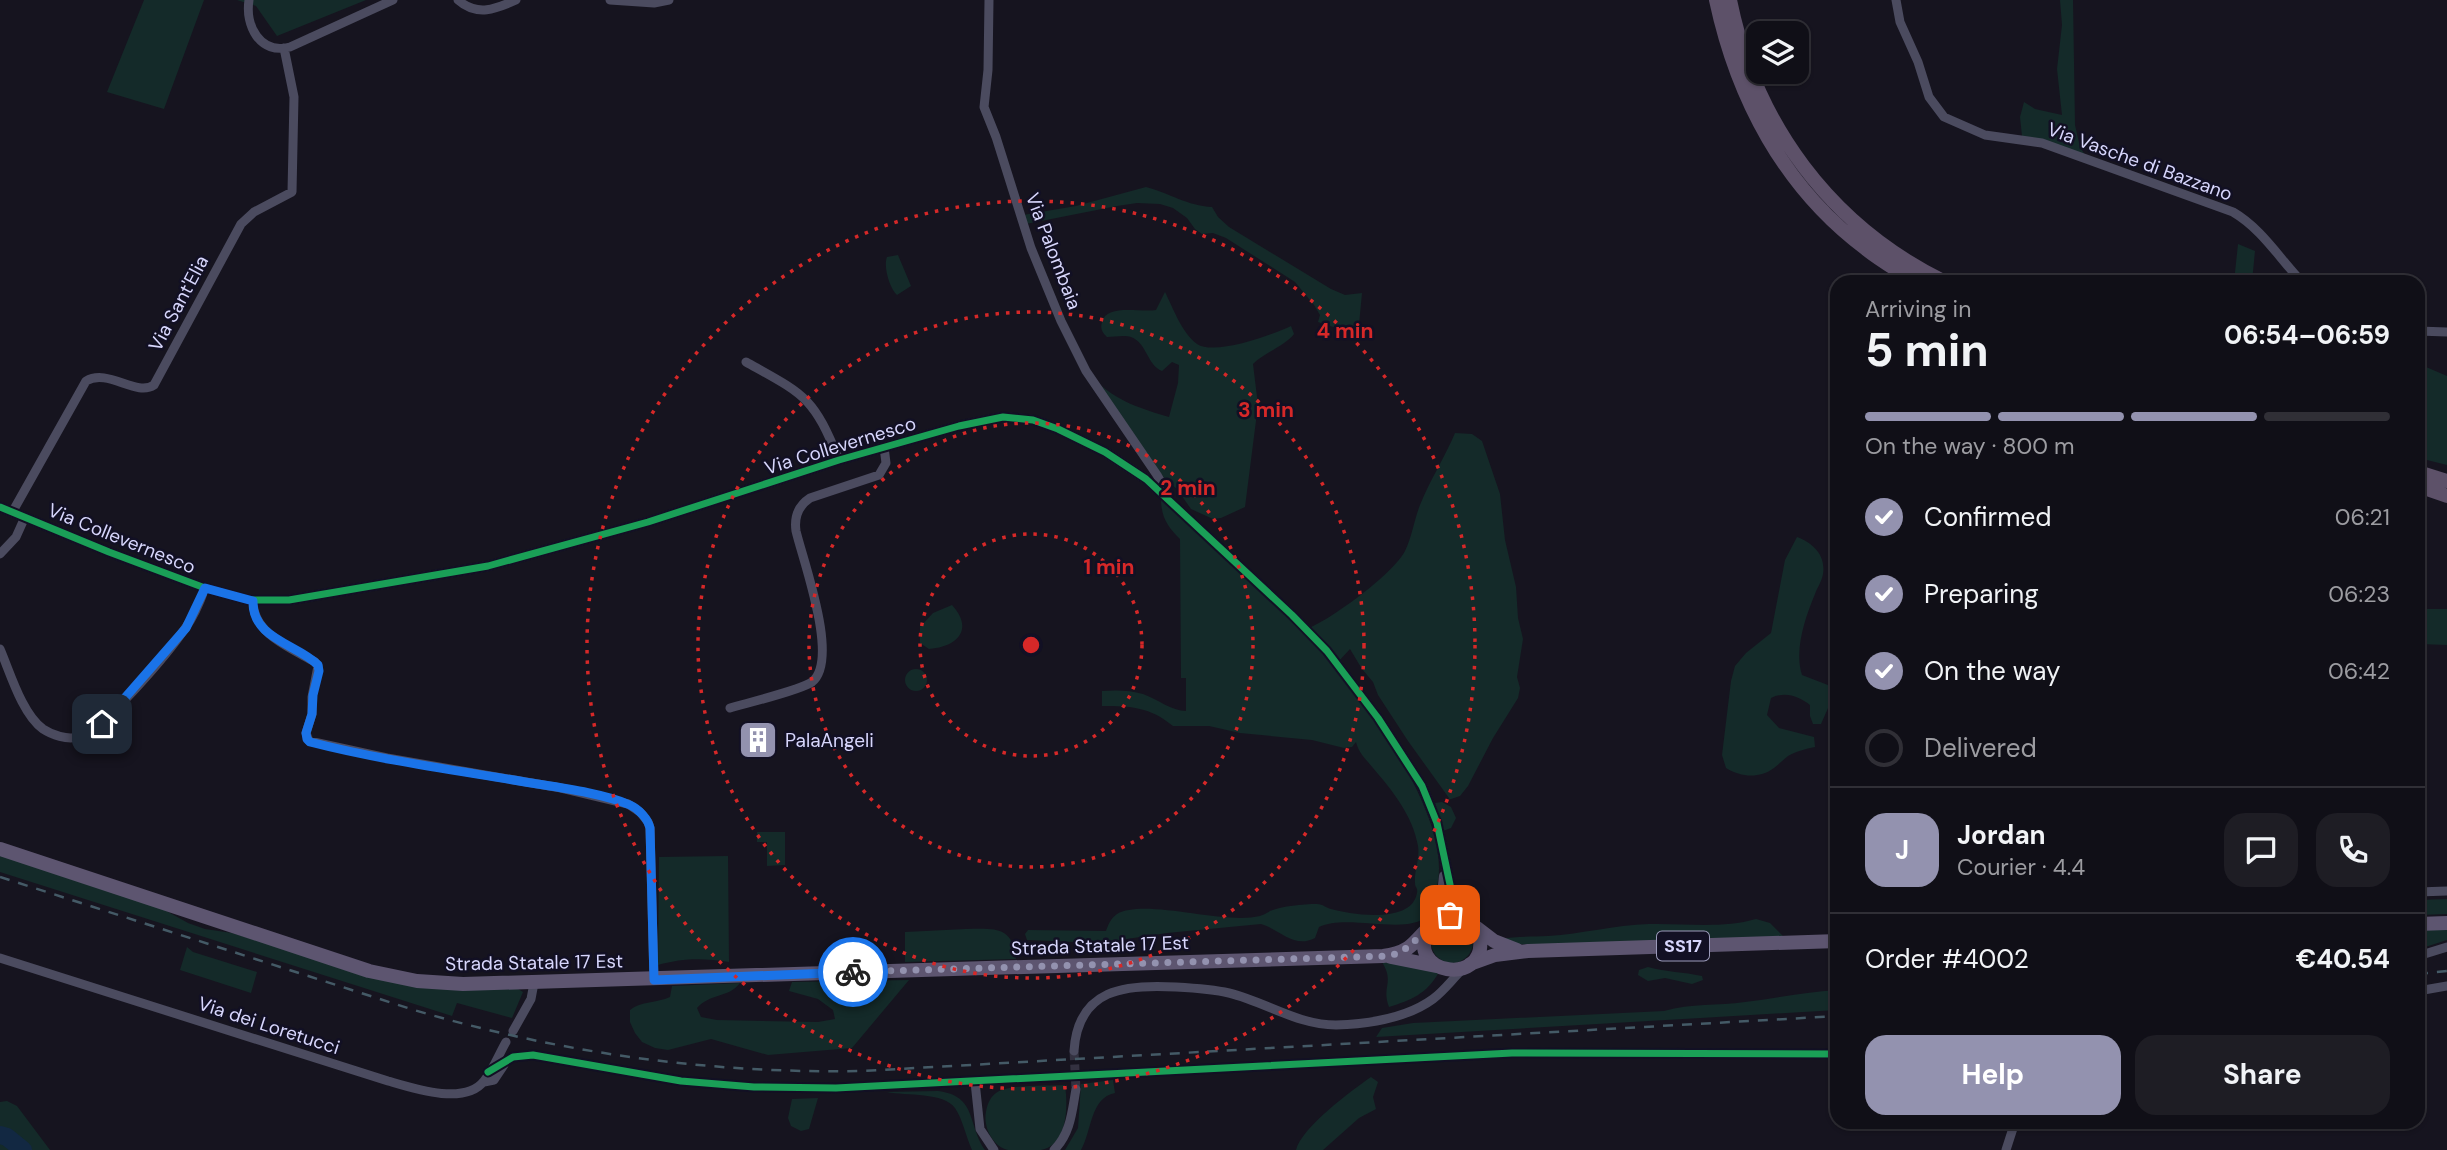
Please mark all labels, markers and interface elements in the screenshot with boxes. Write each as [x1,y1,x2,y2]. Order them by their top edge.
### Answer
map controls [1746,21,1809,84]
button: layers [1746,21,1809,84]
street label: Via Vasche di Bazzano [2044,116,2236,207]
street label: Via Palombaia [1020,189,1087,313]
street label: Via Sant'Elia [143,251,214,356]
text: Arriving in [1865,294,1971,324]
text: 4 min [1316,317,1374,345]
text: 06:54–06:59 [2224,318,2390,352]
text: 5 min [1865,320,1989,380]
text: 3 min [1238,396,1294,424]
street label: Via Collevernesco [761,411,919,480]
text: On the way · 800 m [1865,431,2074,461]
text: 2 min [1160,474,1216,502]
street label: Via Collevernesco [44,497,199,579]
icon: check [1865,498,1903,536]
text: Confirmed [1924,500,2051,534]
text: 06:21 [2335,502,2390,532]
text: 1 min [1083,553,1135,581]
icon: check [1865,575,1903,613]
text: Preparing [1924,577,2039,611]
text: 06:23 [2328,579,2390,609]
centre of rings [1019,633,1043,657]
icon: check [1865,652,1903,690]
text: On the way [1924,654,2060,688]
text: 06:42 [2328,656,2390,686]
pin [72,694,132,754]
icon: home [83,705,121,743]
building icon: PalaAngeli [737,719,779,761]
place label: PalaAngeli [785,728,874,753]
text: Delivered [1924,731,2037,765]
button: chat [2224,813,2298,887]
button: phone [2316,813,2390,887]
text: Jordan [1957,818,2046,852]
text: J [1895,833,1909,867]
text: Courier · 4.4 [1957,852,2085,882]
pin [1420,885,1480,945]
icon: bag [1431,896,1469,934]
street label: Strada Statale 17 Est [1011,930,1189,961]
road number: SS17 [1657,931,1709,960]
courier [818,937,888,1007]
text: Order #4002 [1865,942,2029,976]
text: €40.54 [2296,942,2390,976]
street label: Strada Statale 17 Est [445,948,623,977]
icon: bike [834,953,872,991]
street label: Via dei Loretucci [195,991,343,1060]
button: Help [1865,1035,2121,1115]
button: Share [2135,1035,2390,1115]

